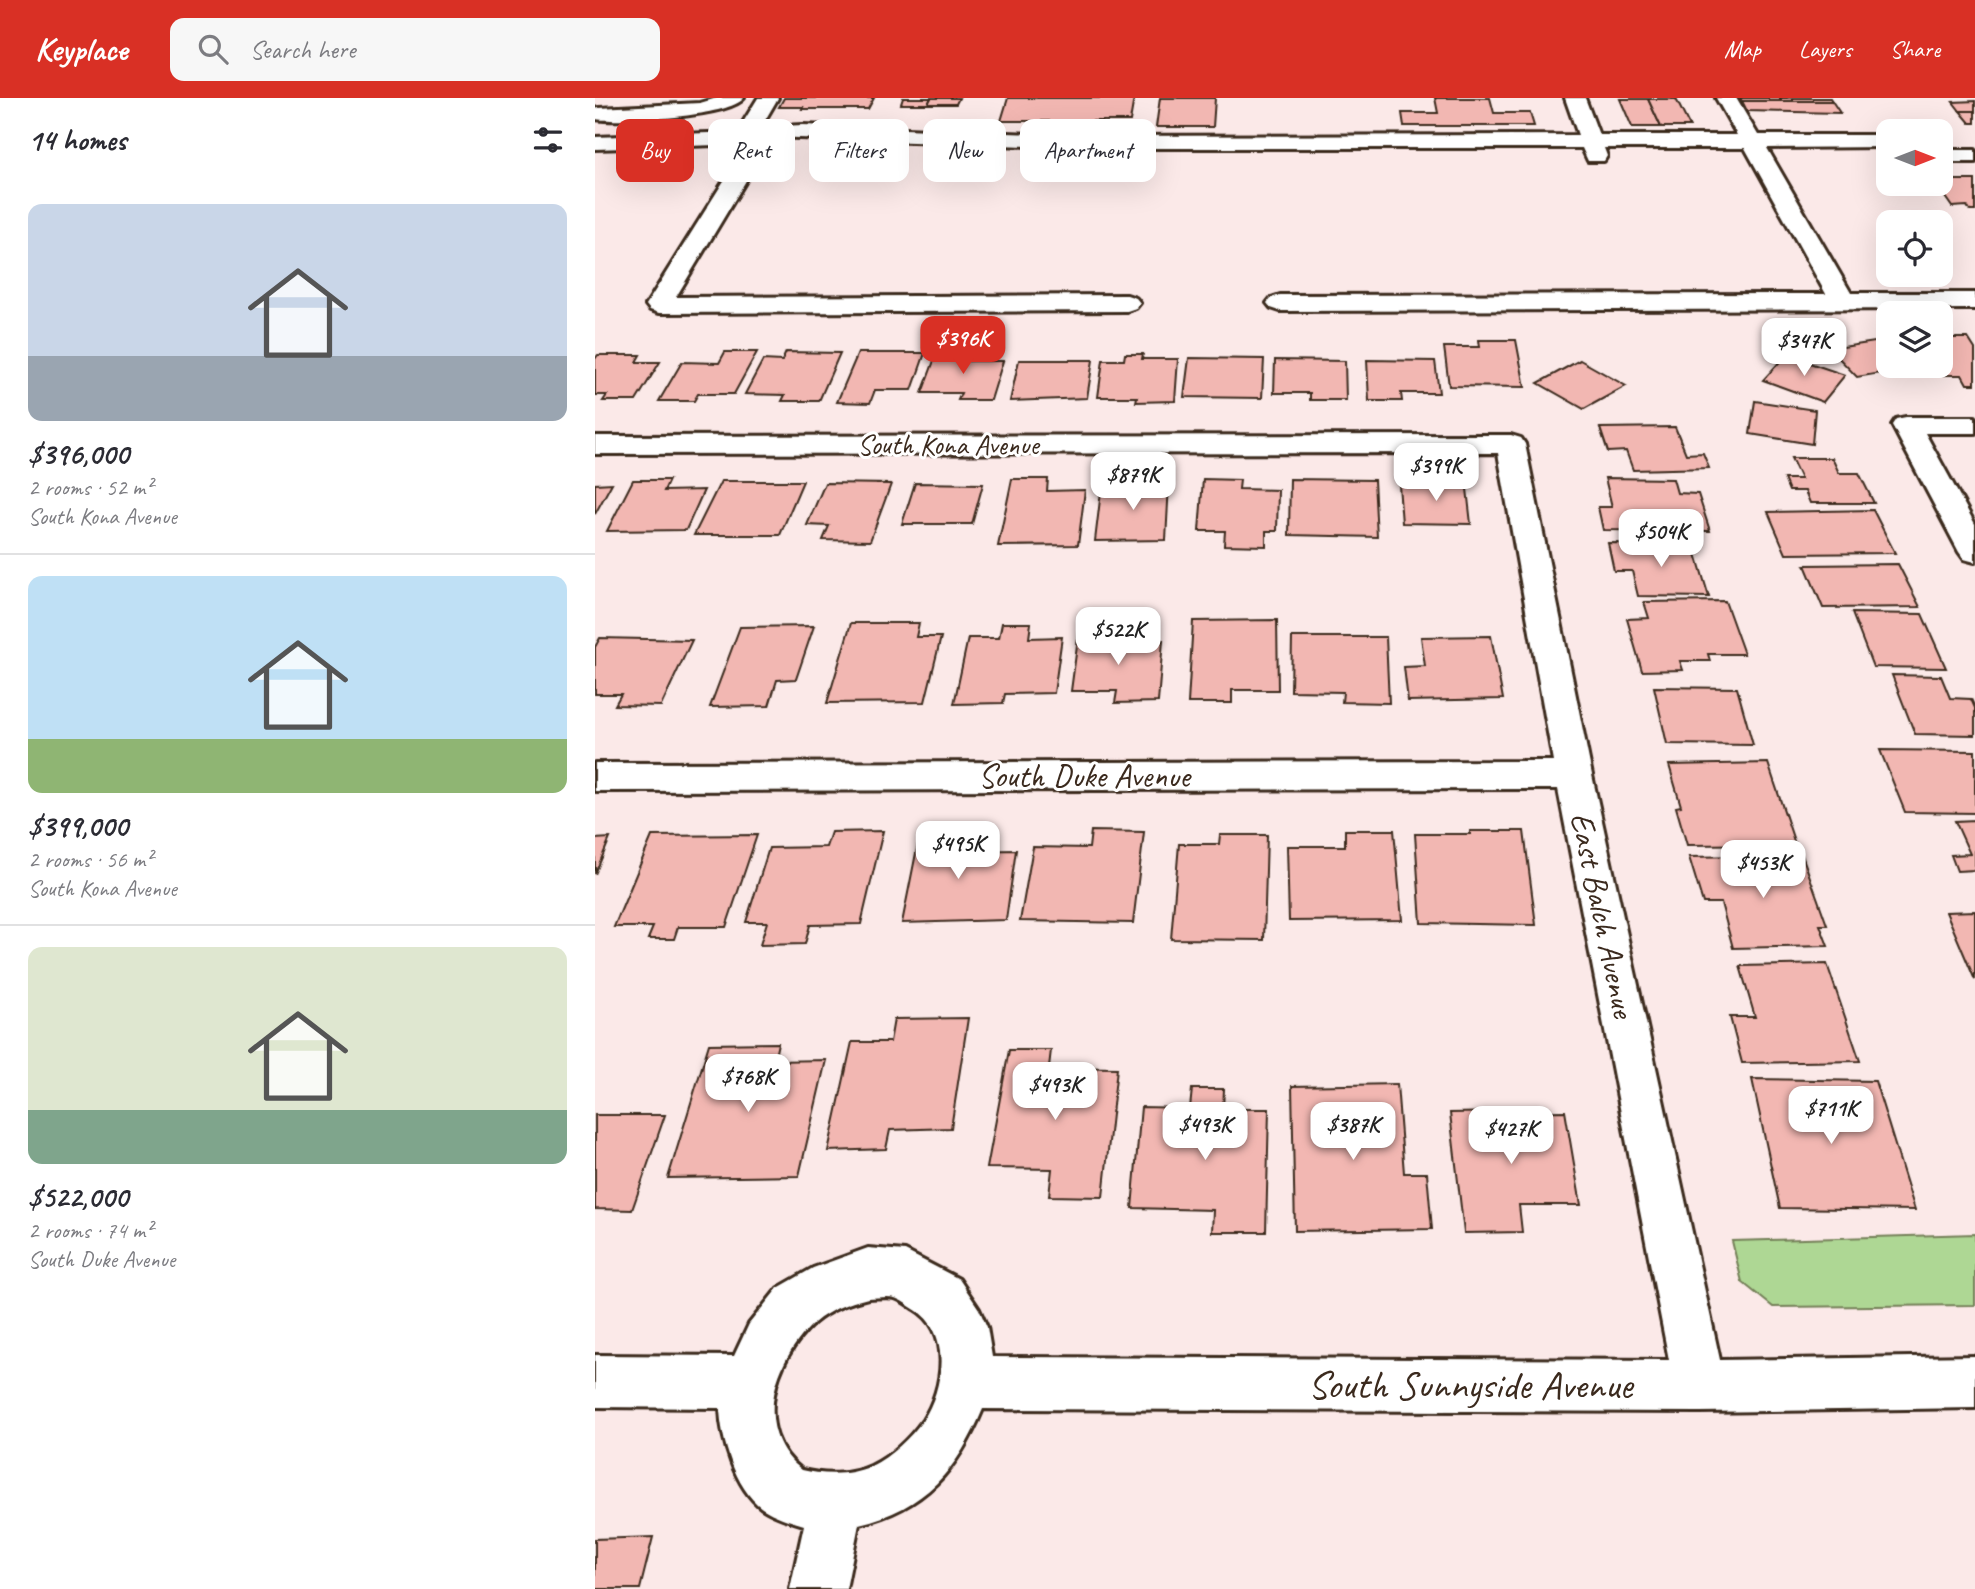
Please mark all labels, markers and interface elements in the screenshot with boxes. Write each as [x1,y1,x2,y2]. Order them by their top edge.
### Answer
search box [170,18,660,81]
text: Keyplace [35,28,128,70]
icon: search [194,30,232,68]
text: Search here [250,33,356,66]
text: Map [1724,34,1761,64]
text: Layers [1799,34,1852,64]
text: Share [1890,34,1940,64]
chip: Buy [616,119,694,182]
chip: Rent [708,119,795,182]
chip: Filters [809,119,909,182]
chip: New [923,119,1006,182]
chip: Apartment [1020,119,1156,182]
north arrow [1876,119,1953,196]
map controls [1876,119,1953,378]
text: 14 homes [28,121,126,159]
icon: filters [529,121,567,159]
button: locate [1876,210,1953,287]
icon: home [235,250,361,376]
button: layers [1876,301,1953,378]
pin: $396K [914,316,1012,376]
pin: $347K [1755,318,1853,378]
text: $396K [936,324,990,353]
text: $347K [1778,326,1831,355]
street label: South Kona Avenue [857,427,1040,462]
text: $396,000 [28,435,129,473]
pin: $399K [1387,444,1485,503]
text: $399K [1410,451,1462,480]
pin: $879K [1084,452,1182,512]
text: $879K [1107,460,1159,489]
text: 2 rooms · 52 m² [28,473,152,502]
text: South Kona Avenue [28,502,177,531]
pin: $504K [1612,510,1710,569]
text: $504K [1635,517,1687,546]
pin: $522K [1069,608,1167,667]
text: $522K [1092,615,1144,644]
icon: home [235,622,361,748]
street label: South Duke Avenue [978,755,1192,797]
text: $399,000 [28,807,128,845]
street label: East Balch Avenue [1561,809,1646,1024]
pin: $495K [909,822,1007,881]
text: $495K [932,829,984,858]
pin: $453K [1714,840,1812,900]
text: 2 rooms · 56 m² [28,845,152,874]
text: $453K [1737,848,1789,877]
text: South Kona Avenue [28,874,177,903]
icon: home [235,993,361,1119]
pin: $768K [699,1054,797,1114]
text: $768K [721,1062,775,1091]
pin: $493K [1006,1062,1104,1122]
text: $493K [1029,1070,1081,1099]
pin: $711K [1782,1086,1880,1146]
text: $711K [1805,1094,1858,1123]
pin: $493K [1156,1102,1254,1162]
pin: $387K [1304,1102,1402,1162]
pin: $427K [1462,1107,1560,1166]
text: $493K [1179,1110,1231,1139]
text: $387K [1327,1110,1380,1139]
text: $427K [1485,1114,1538,1143]
text: $522,000 [28,1178,128,1216]
text: 2 rooms · 74 m² [28,1216,152,1245]
text: South Duke Avenue [28,1245,175,1274]
street label: South Sunnyside Avenue [1308,1360,1635,1410]

